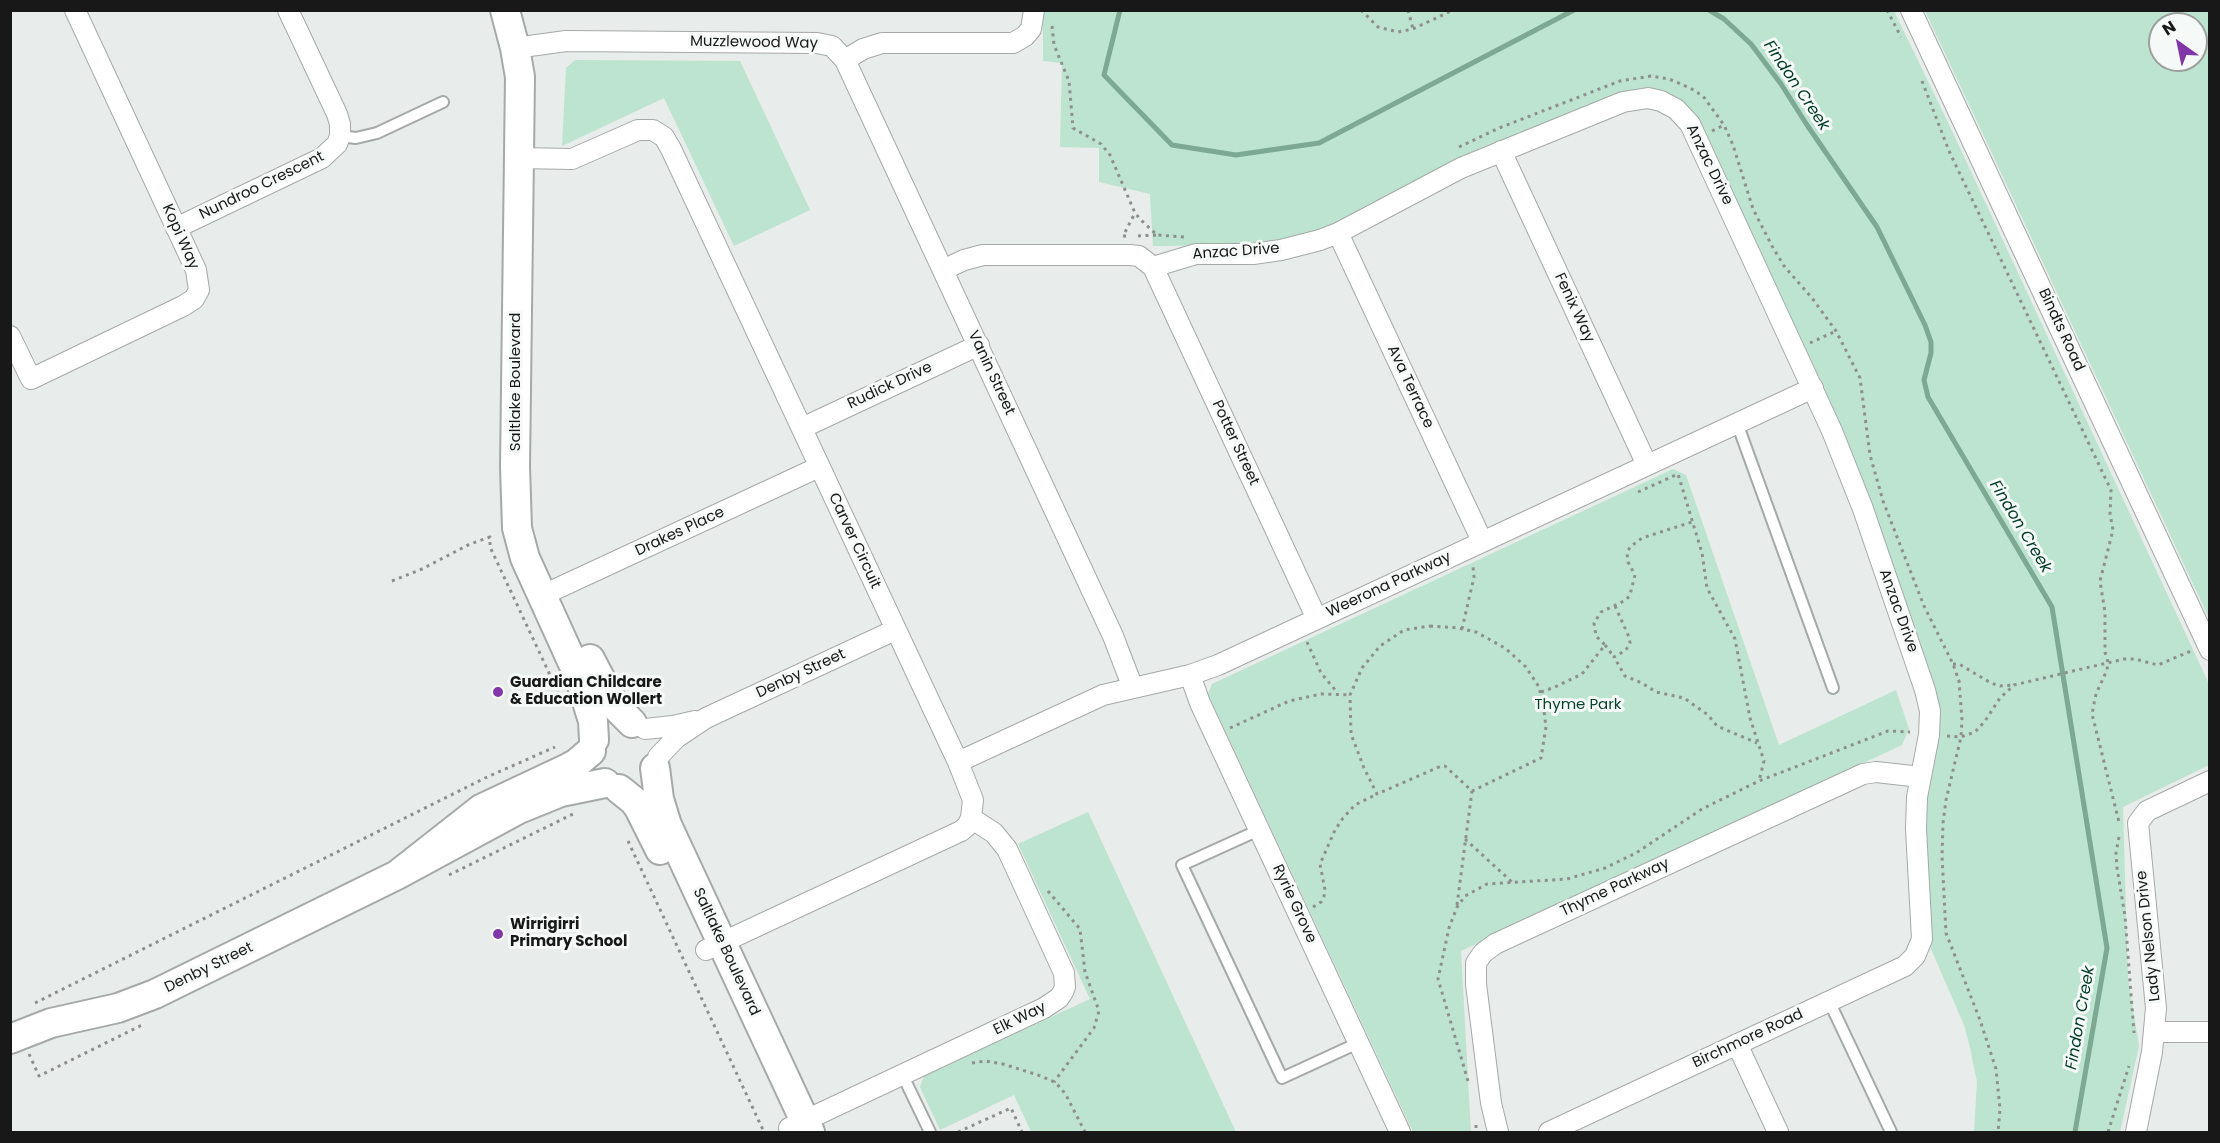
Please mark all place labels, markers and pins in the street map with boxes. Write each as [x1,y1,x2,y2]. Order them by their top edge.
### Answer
place label: Guardian Childcare & Education Wollert [510,674,662,709]
marker: Guardian Childcare & Education Wollert [491,685,505,699]
place label: Wirrigirri Primary School [510,916,627,951]
marker: Wirrigirri Primary School [491,927,505,941]

